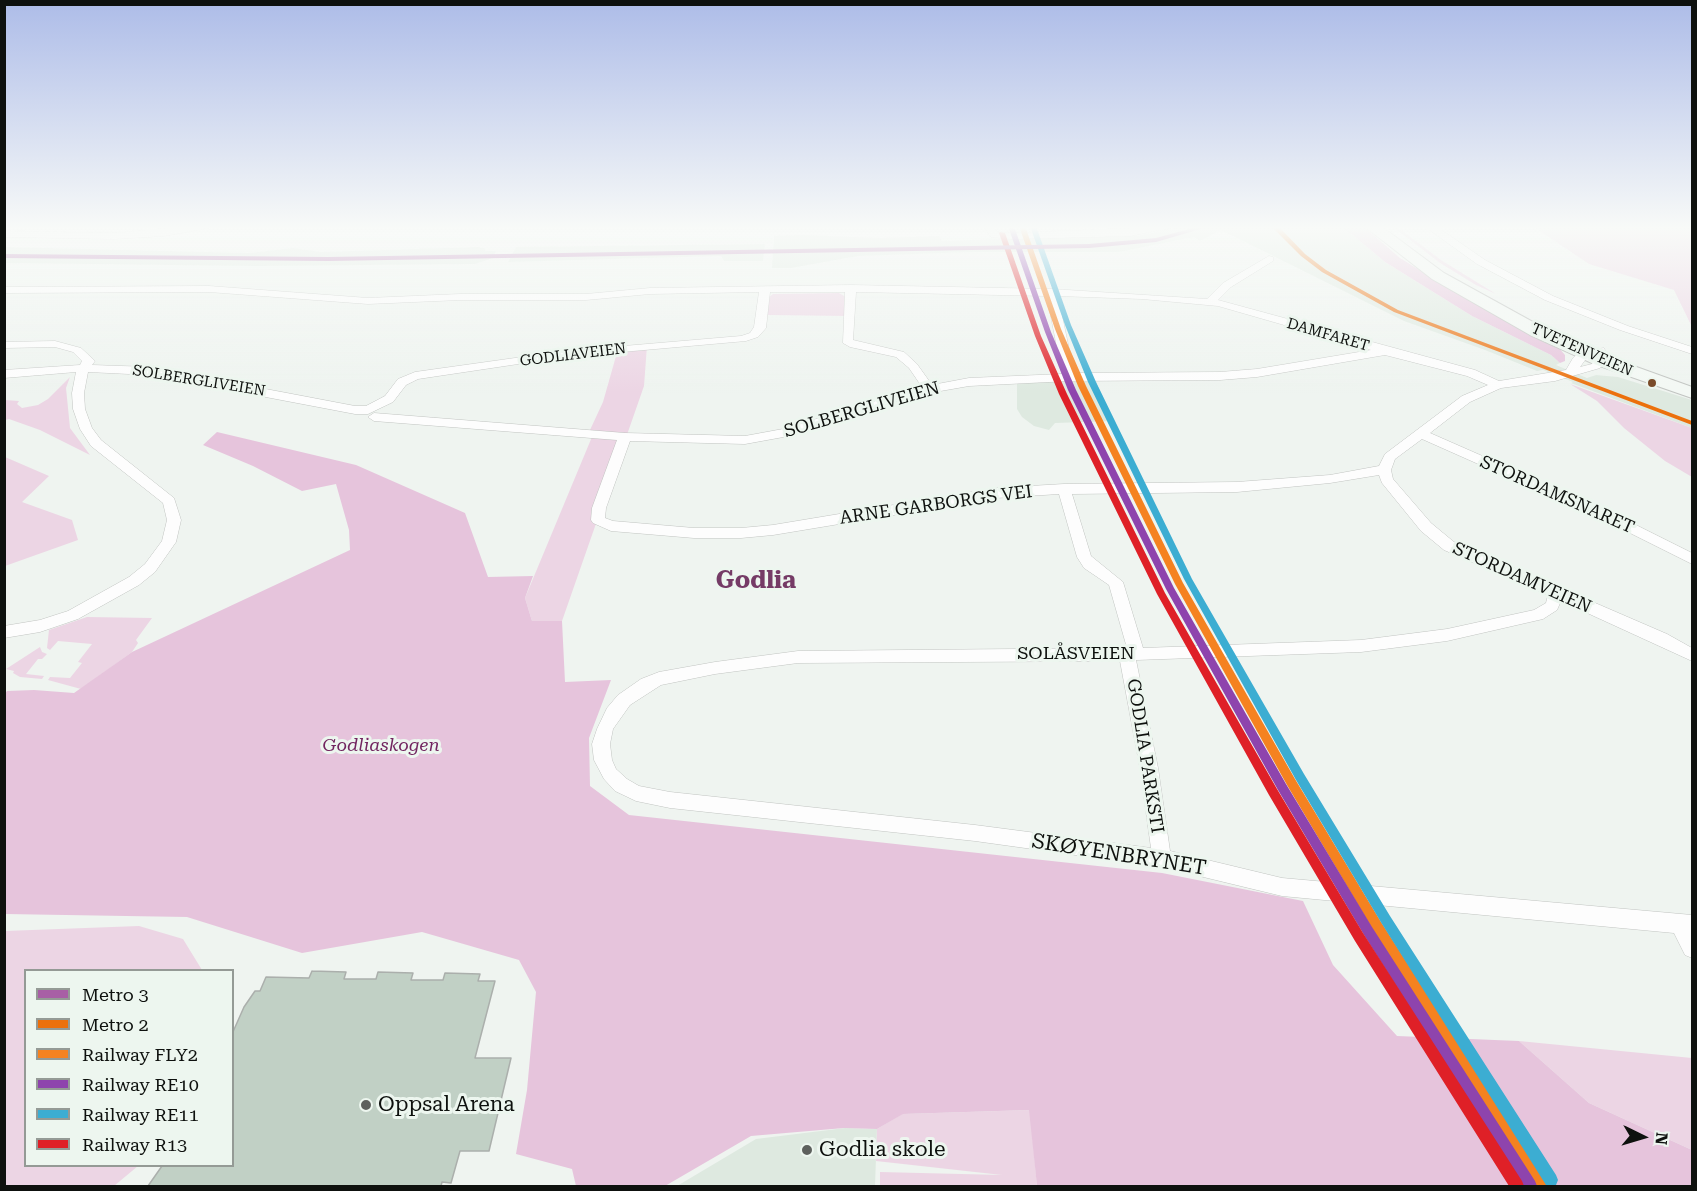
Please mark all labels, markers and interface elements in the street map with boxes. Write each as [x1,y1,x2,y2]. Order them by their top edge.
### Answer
street label: DAMFARET [1285,315,1371,355]
street label: TVETENVEIEN [1528,320,1636,380]
street label: GODLIAVEIEN [519,340,627,370]
street label: SOLBERGLIVEIEN [131,362,267,400]
street label: SOLBERGLIVEIEN [782,377,942,443]
unlabelled marker [1646,377,1658,389]
street label: STORDAMSNARET [1476,451,1638,539]
street label: ARNE GARBORGS VEI [838,481,1034,529]
street label: STORDAMVEIEN [1449,538,1595,618]
district label: Godlia [716,567,796,595]
street label: SOLÅSVEIEN [1017,643,1135,665]
street label: GODLIA PARKSTI [1122,677,1168,835]
park label: Godliaskogen [322,735,440,757]
street label: SKØYENBRYNET [1030,829,1208,881]
legend [24,969,234,1167]
text: Metro 3 [82,984,148,1005]
text: Metro 2 [82,1014,148,1035]
text: Railway FLY2 [82,1044,198,1065]
text: Railway RE10 [82,1074,199,1095]
place label: Oppsal Arena [378,1092,515,1118]
marker: Oppsal Arena [359,1098,373,1112]
text: Railway RE11 [82,1104,199,1125]
north arrow [1613,1107,1673,1167]
text: N [1651,1132,1671,1146]
text: Railway R13 [82,1134,187,1155]
place label: Godlia skole [819,1137,946,1163]
marker: Godlia skole [800,1143,814,1157]

